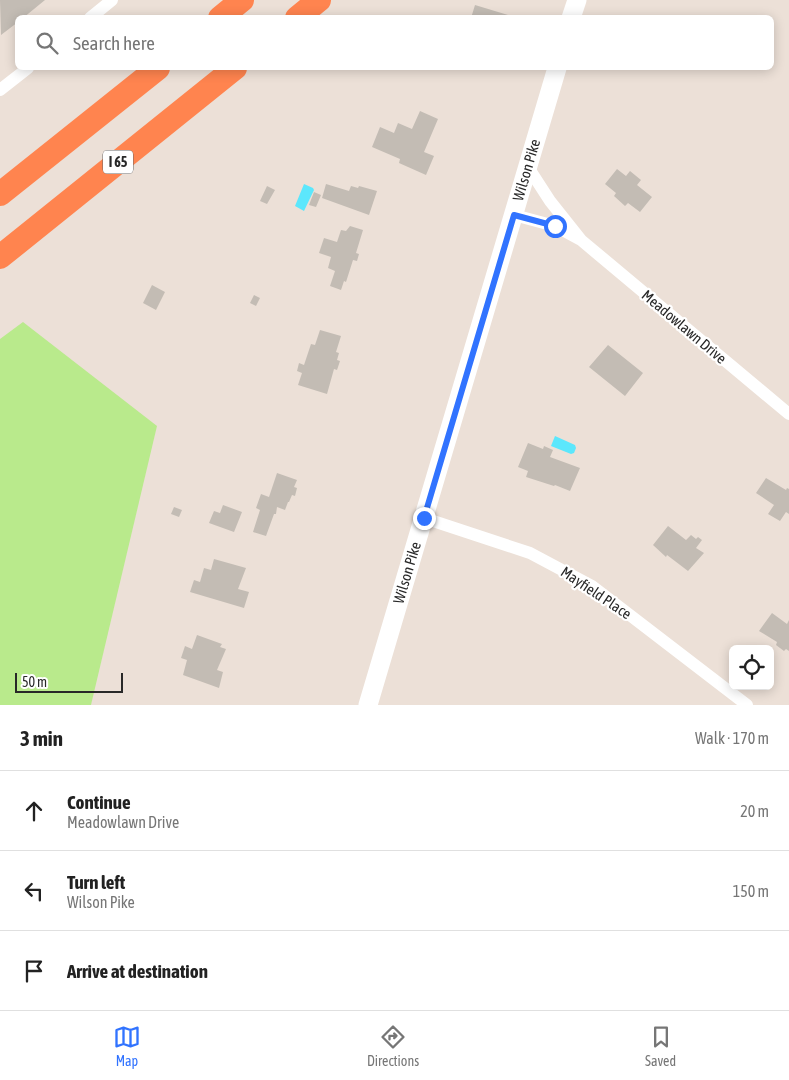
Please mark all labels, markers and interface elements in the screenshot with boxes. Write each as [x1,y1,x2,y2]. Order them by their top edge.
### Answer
search box [15,15,774,70]
icon: search [33,29,61,57]
text: Search here [73,32,155,54]
street label: Wilson Pike [509,137,543,203]
road number: I 65 [103,150,133,173]
route start [544,215,567,238]
street label: Meadowlawn Drive [639,286,730,367]
route end [413,507,436,530]
street label: Wilson Pike [390,539,424,605]
street label: Mayfield Place [558,563,635,622]
map controls [729,645,774,690]
button: locate [729,645,774,690]
scale bar [15,670,122,693]
text: 50 m [22,674,47,690]
text: 3 min [20,726,63,750]
text: Walk · 170 m [695,729,769,747]
text: Continue [67,791,131,813]
icon: ahead [20,797,48,825]
text: 20 m [740,802,769,820]
text: Meadowlawn Drive [67,813,179,831]
text: Turn left [67,871,125,893]
icon: left [20,877,48,905]
text: 150 m [733,882,769,900]
text: Wilson Pike [67,893,135,911]
icon: arrive [20,957,48,985]
text: Arrive at destination [67,960,208,982]
tab: Map [113,1023,141,1069]
tab: Directions [367,1023,419,1069]
tab: Saved [645,1023,676,1069]

